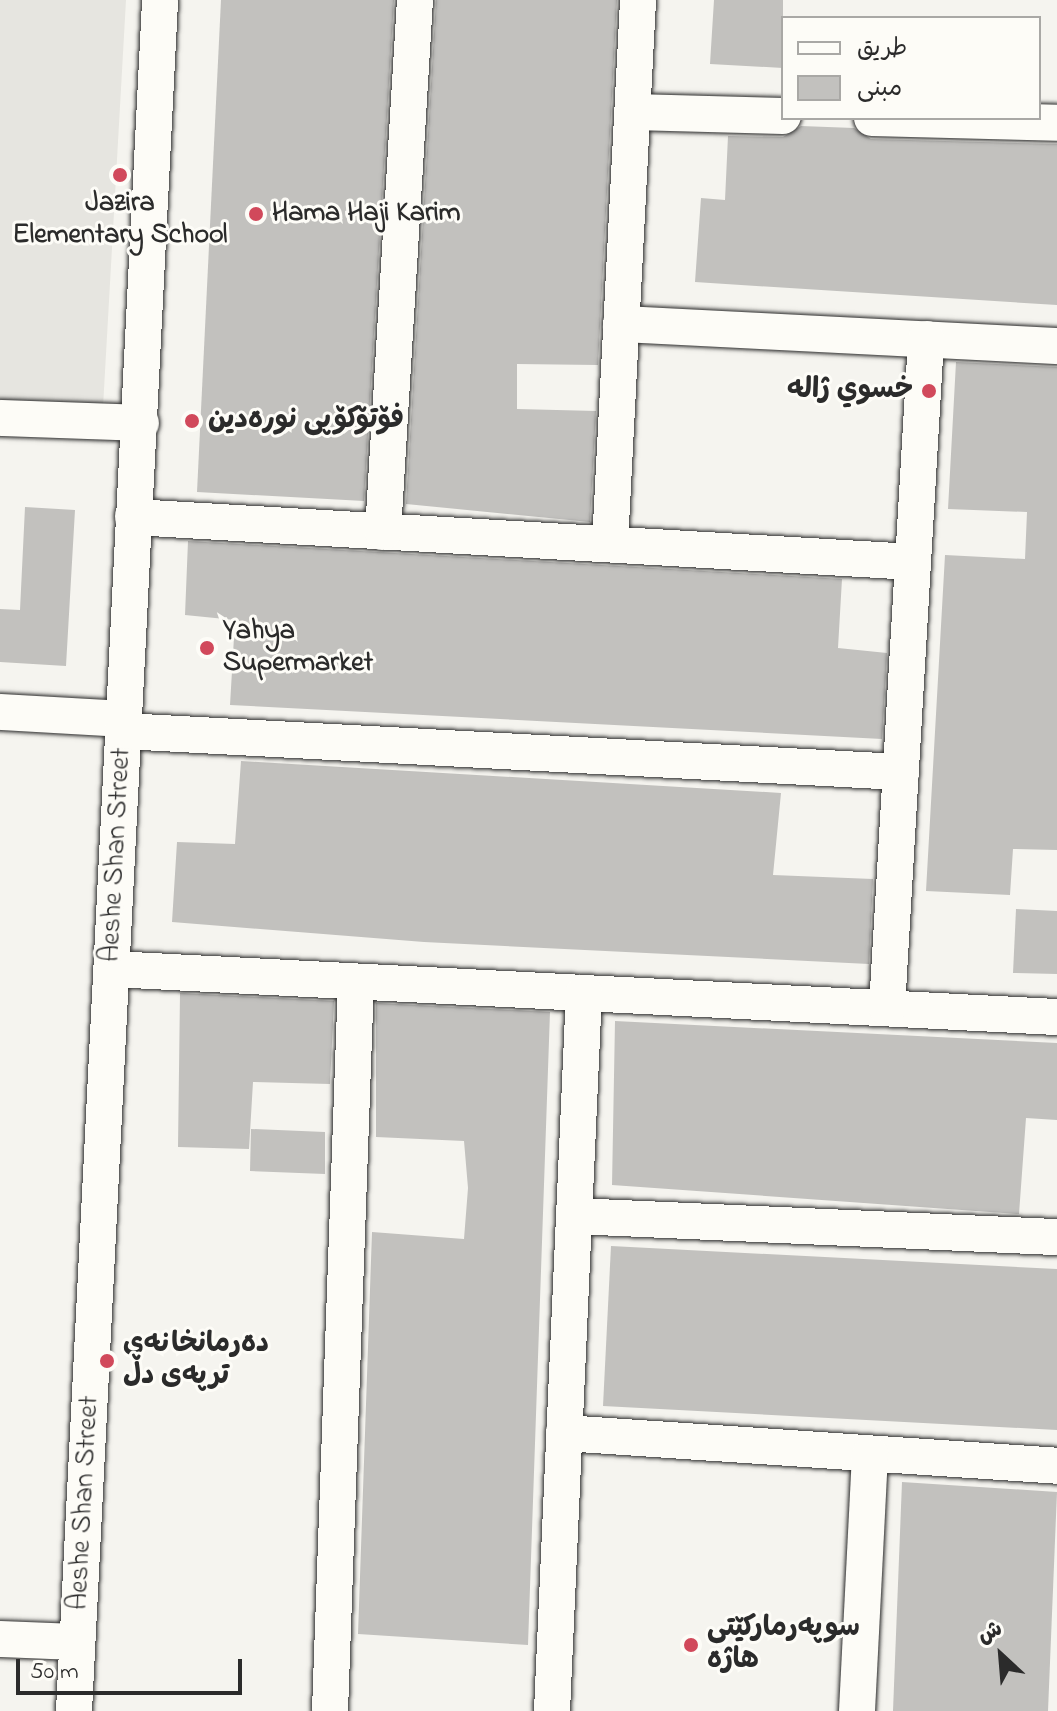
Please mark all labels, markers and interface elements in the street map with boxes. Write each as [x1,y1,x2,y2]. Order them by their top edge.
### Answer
legend [781,16,1041,120]
text: طريق [857,32,907,67]
text: مبنى [857,72,902,107]
marker: Jazira Elementary School [111,166,129,184]
place label: Jazira Elementary School [13,187,227,253]
place label: Hama Haji Karim [272,197,460,231]
marker: Hama Haji Karim [247,205,265,223]
place label: خسوي ژاله [787,374,913,408]
marker: خسوي ژاله [920,382,938,400]
place label: فۆتۆکۆپی نورەدین [208,404,404,438]
marker: فۆتۆکۆپی نورەدین [183,412,201,430]
place label: Yahya Supermarket [223,615,373,681]
marker: Yahya Supermarket [198,639,216,657]
street label: Aeshe Shan Street [95,747,139,963]
place label: دەرمانخانەی ترپەی دڵ [123,1328,269,1394]
marker: دەرمانخانەی ترپەی دڵ [98,1352,116,1370]
street label: Aeshe Shan Street [63,1395,107,1611]
place label: سوپەرمارکێتی هاژە [707,1612,860,1678]
text: ش [973,1614,1008,1653]
north arrow [961,1615,1041,1695]
marker: سوپەرمارکێتی هاژە [682,1636,700,1654]
scale bar [20,1643,246,1693]
text: 50 m [30,1655,79,1690]

